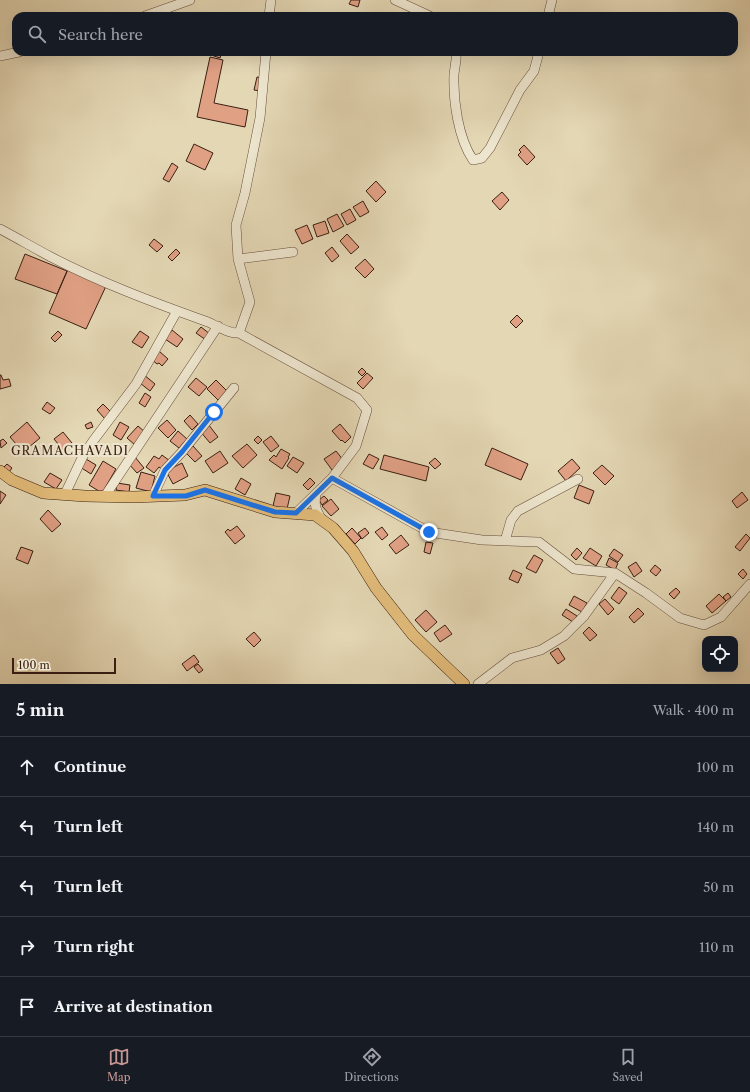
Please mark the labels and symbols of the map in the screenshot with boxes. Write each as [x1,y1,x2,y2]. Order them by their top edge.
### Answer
route start [205,403,223,421]
district label: GRAMACHAVADI [11,443,129,458]
route end [420,523,438,541]
scale bar [12,656,116,675]

